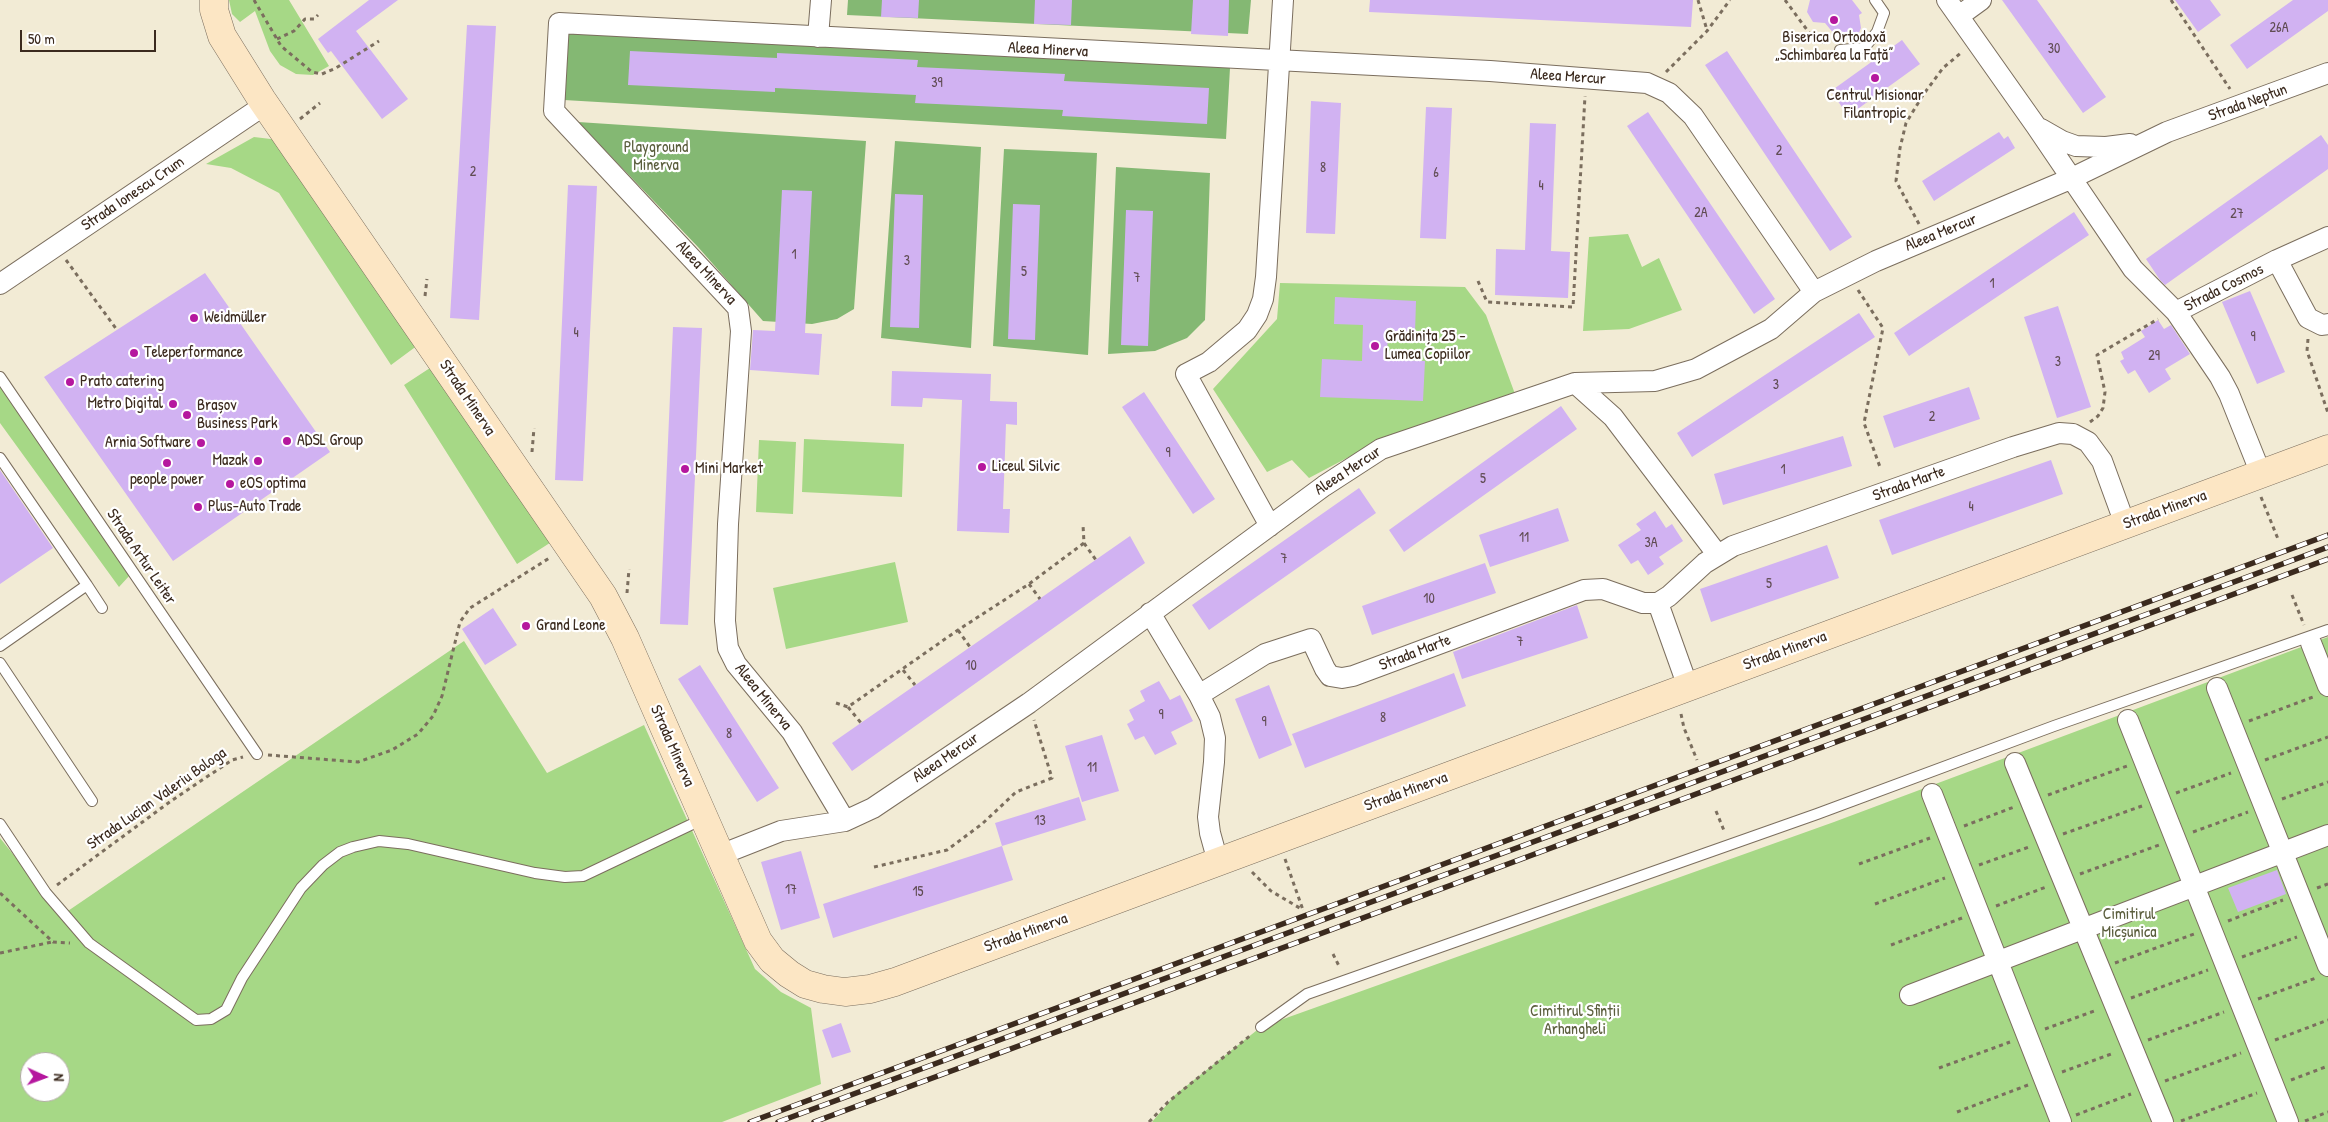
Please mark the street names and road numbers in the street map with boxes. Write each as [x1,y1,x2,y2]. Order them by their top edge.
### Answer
street label: Aleea Minerva [1007,38,1089,62]
street label: Aleea Mercur [1530,65,1606,89]
street label: Strada Neptun [2206,80,2290,126]
street label: Strada Ionescu Crum [78,153,188,235]
street label: Aleea Mercur [1902,210,1980,256]
street label: Aleea Minerva [672,237,740,309]
street label: Strada Cosmos [2181,260,2267,316]
street label: Strada Minerva [435,357,499,439]
street label: Aleea Mercur [1311,442,1385,500]
street label: Strada Marte [1870,462,1948,506]
street label: Strada Minerva [2121,486,2209,534]
street label: Strada Artur Leiter [102,506,180,608]
street label: Strada Minerva [1741,627,1829,675]
street label: Strada Marte [1376,631,1454,675]
street label: Aleea Minerva [730,660,796,734]
street label: Strada Minerva [646,702,698,790]
street label: Aleea Mercur [909,729,983,787]
street label: Strada Lucian Valeriu Bologa [84,744,230,854]
street label: Strada Minerva [1362,768,1450,816]
street label: Strada Minerva [982,909,1070,957]

